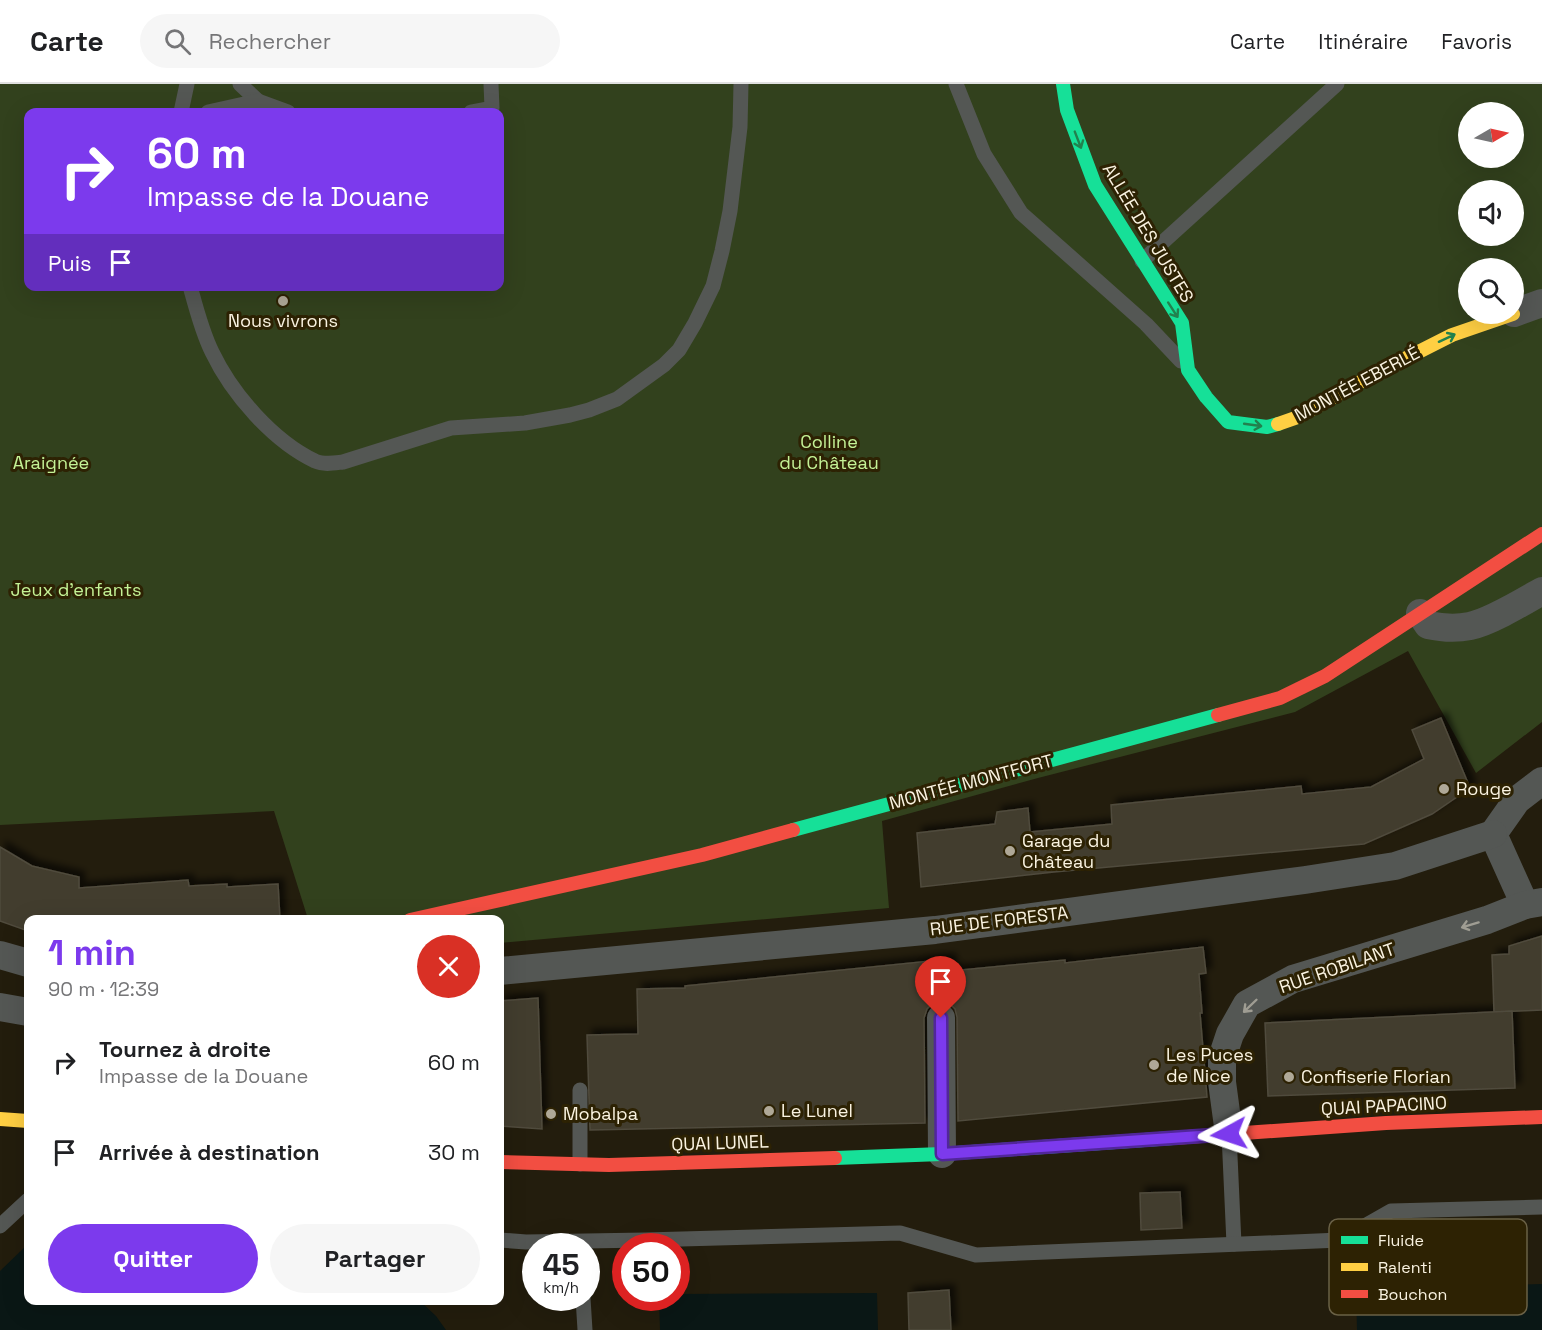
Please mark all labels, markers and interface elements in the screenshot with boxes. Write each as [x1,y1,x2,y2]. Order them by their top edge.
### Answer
search box [140,14,560,68]
text: Carte [30,23,104,59]
icon: search [161,25,194,58]
text: Rechercher [209,27,331,55]
text: Carte [1230,28,1285,55]
text: Itinéraire [1318,28,1408,55]
text: Favoris [1441,28,1512,55]
north arrow [1458,102,1524,168]
map controls [1458,102,1524,324]
text: 60 m [147,127,247,180]
one-way arrow [1074,130,1085,149]
icon: right [48,132,126,210]
street label: ALLÉE DES JUSTES [1098,159,1199,307]
text: Impasse de la Douane [147,179,430,214]
button: sound [1458,180,1524,246]
icon: arrive [104,246,137,279]
text: Puis [48,249,92,277]
button: search [1458,258,1524,324]
marker: Nous vivrons [276,294,290,308]
one-way arrow [1167,301,1179,318]
place label: Nous vivrons [228,309,338,332]
one-way arrow [1438,331,1456,343]
street label: MONTÉE EBERLÉ [1290,341,1423,426]
one-way arrow [1242,420,1262,431]
park label: Colline du Château [779,430,879,474]
park label: Araignée [13,451,89,474]
park label: Jeux d'enfants [11,578,141,601]
street label: MONTÉE MONTFORT [886,748,1056,814]
place label: Rouge [1456,777,1512,800]
marker: Rouge [1437,782,1451,796]
place label: Garage du Château [1022,829,1110,873]
marker: Garage du Château [1003,844,1017,858]
street label: RUE DE FORESTA [929,901,1069,940]
one-way arrow [1461,920,1480,931]
text: 1 min [48,930,136,976]
button: close [417,935,480,998]
street label: RUE ROBILANT [1276,937,1398,998]
pin [915,956,966,1018]
icon: arrive [924,965,957,998]
text: 90 m · 12:39 [48,976,159,1002]
one-way arrow [1242,999,1257,1013]
text: Tournez à droite [99,1035,271,1063]
place label: Les Puces de Nice [1166,1043,1253,1087]
icon: right [48,1046,81,1079]
text: 60 m [428,1048,480,1076]
marker: Les Puces de Nice [1147,1058,1161,1072]
text: Impasse de la Douane [99,1063,308,1089]
place label: Confiserie Florian [1301,1065,1451,1088]
marker: Confiserie Florian [1282,1070,1296,1084]
street label: QUAI PAPACINO [1320,1091,1448,1120]
place label: Le Lunel [781,1099,853,1122]
place label: Mobalpa [563,1102,638,1125]
position arrow [1197,1102,1261,1166]
marker: Le Lunel [762,1104,776,1118]
marker: Mobalpa [544,1107,558,1121]
street label: QUAI LUNEL [671,1129,769,1156]
icon: arrive [48,1136,81,1169]
text: Arrivée à destination [99,1138,320,1166]
text: 30 m [428,1138,480,1166]
legend [1329,1219,1527,1315]
button: Quitter [48,1224,258,1293]
button: Partager [270,1224,480,1293]
text: Fluide [1378,1230,1424,1251]
speed limit sign: 50 [612,1233,690,1311]
text: 45 [542,1245,580,1284]
text: Ralenti [1378,1257,1432,1278]
text: km/h [543,1278,579,1297]
text: Bouchon [1378,1284,1447,1305]

